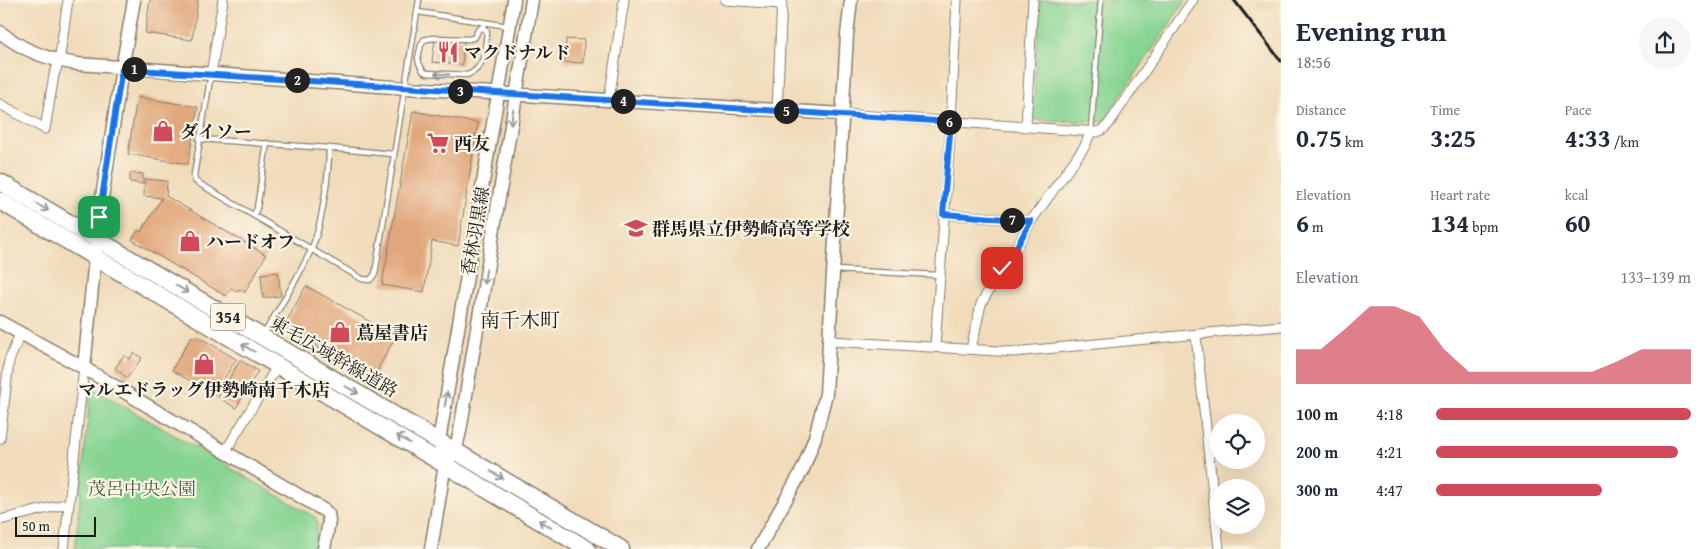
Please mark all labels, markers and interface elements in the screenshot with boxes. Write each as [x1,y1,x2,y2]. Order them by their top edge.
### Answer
text: Evening run [1296,10,1447,51]
button: share [1639,17,1691,69]
restaurant icon: マクドナルド [435,39,461,65]
place label: マクドナルド [464,39,571,66]
text: 18:56 [1296,50,1331,74]
pin: 1 [122,56,146,82]
text: 1 [131,59,138,79]
pin: 2 [284,68,310,92]
one-way arrow [434,69,450,78]
text: 2 [294,70,301,90]
pin: 3 [448,78,472,104]
text: 3 [457,81,464,101]
pin: 4 [610,88,636,114]
text: 4 [620,91,627,111]
pin: 5 [774,98,798,124]
text: Distance [1296,100,1346,120]
text: Time [1430,100,1460,120]
text: Pace [1565,100,1592,120]
text: 5 [783,101,790,121]
one-way arrow [507,109,517,125]
pin: 6 [936,110,962,134]
text: 6 [946,112,953,132]
shop icon: ダイソー [150,118,176,144]
place label: ダイソー [180,118,252,145]
text: 0.75 [1296,120,1342,156]
text: 3:25 [1430,120,1476,156]
text: 4:33 [1565,120,1611,156]
supermarket icon: 西友 [425,130,451,156]
place label: 西友 [454,130,490,157]
text: km [1342,132,1364,152]
text: /km [1611,132,1639,152]
street label: 香林羽黒線 [454,184,496,278]
text: Elevation [1296,185,1351,205]
text: Heart rate [1430,185,1490,205]
text: kcal [1565,185,1589,205]
pin [78,196,120,238]
one-way arrow [35,202,49,212]
icon: arrive [85,203,113,231]
text: 6 [1296,205,1309,241]
text: 134 [1430,205,1469,241]
text: 60 [1565,205,1591,241]
pin: 7 [1000,208,1024,232]
text: 7 [1009,210,1016,230]
school or university icon: 群馬県立伊勢崎高等学校 [623,215,649,241]
place label: 群馬県立伊勢崎高等学校 [652,215,850,242]
text: m [1309,217,1323,237]
text: bpm [1469,217,1499,237]
shop icon: ハードオフ [177,228,203,254]
place label: ハードオフ [206,228,295,255]
pin [981,247,1023,289]
icon: check [988,254,1016,282]
text: Elevation [1296,265,1359,289]
text: 133–139 m [1621,265,1691,289]
one-way arrow [480,269,490,285]
one-way arrow [175,285,189,295]
road number: 354 [210,304,246,330]
district label: 南千木町 [480,305,560,334]
street label: 東毛広域幹線道路 [265,308,403,404]
shop icon: 蔦屋書店 [327,319,353,345]
place label: 蔦屋書店 [356,319,428,346]
one-way arrow [241,342,255,352]
shop icon: マルエドラッグ伊勢崎南千木店 [191,351,217,377]
place label: マルエドラッグ伊勢崎南千木店 [78,376,330,403]
one-way arrow [345,385,359,395]
one-way arrow [441,392,451,408]
text: 100 m [1296,402,1338,426]
text: 4:18 [1376,402,1403,426]
map controls [1210,414,1265,534]
button: locate [1210,414,1265,469]
one-way arrow [396,434,410,444]
text: 200 m [1296,440,1338,464]
text: 4:21 [1376,440,1403,464]
one-way arrow [490,471,504,481]
park label: 茂呂中央公園 [88,475,196,502]
text: 300 m [1296,478,1338,502]
text: 4:47 [1376,478,1403,502]
button: layers [1210,479,1265,534]
scale bar [15,514,96,537]
text: 50 m [22,516,50,536]
one-way arrow [539,519,553,529]

